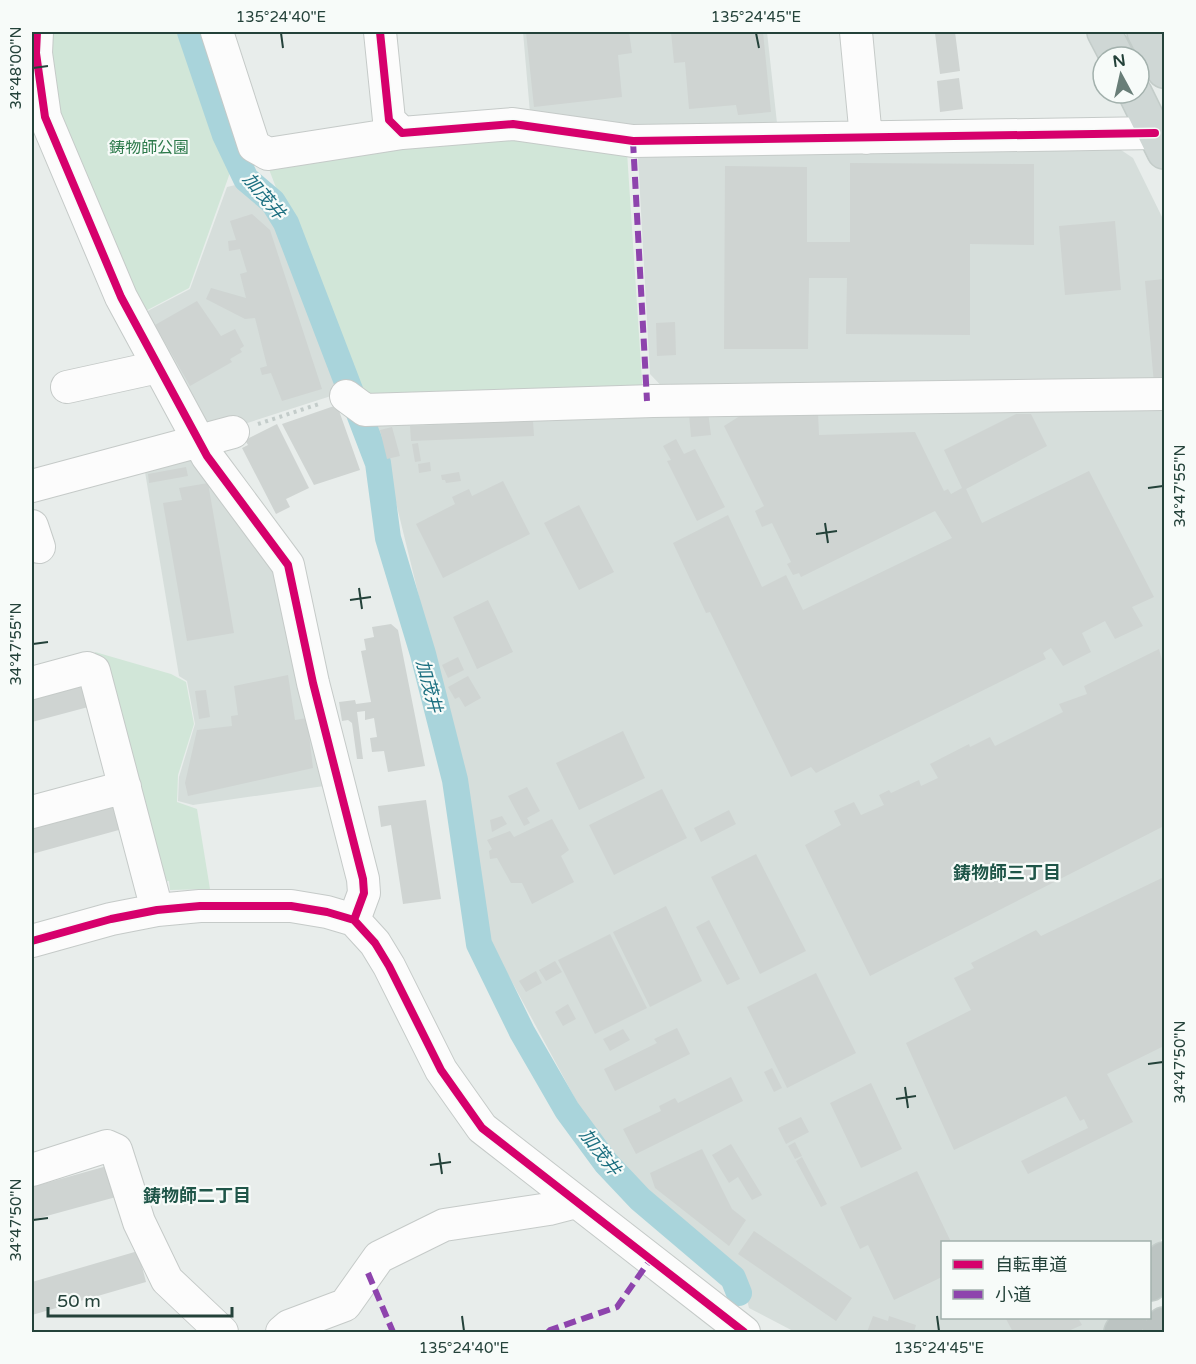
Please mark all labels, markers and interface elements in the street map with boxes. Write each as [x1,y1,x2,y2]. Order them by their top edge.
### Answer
text: 135°24'40"E [236,8,326,26]
text: 135°24'45"E [711,8,801,26]
text: 34°48'00"N [7,26,25,110]
north arrow [1091,45,1151,105]
text: N [1111,50,1127,72]
park label: 鋳物師公園 [109,138,189,158]
water label: 加茂井 [238,168,291,225]
text: 34°47'55"N [1171,444,1189,528]
text: 34°47'55"N [7,602,25,686]
water label: 加茂井 [411,657,447,717]
district label: 鋳物師三丁目 [953,862,1061,884]
text: 34°47'50"N [1171,1020,1189,1104]
water label: 加茂井 [575,1124,627,1182]
text: 34°47'50"N [7,1178,25,1262]
district label: 鋳物師二丁目 [143,1185,251,1207]
legend [941,1241,1151,1319]
text: 自転車道 [995,1254,1067,1276]
scale bar [48,1280,232,1318]
text: 小道 [995,1284,1031,1306]
text: 50 m [57,1290,101,1312]
text: 135°24'40"E [419,1339,509,1357]
text: 135°24'45"E [894,1339,984,1357]

